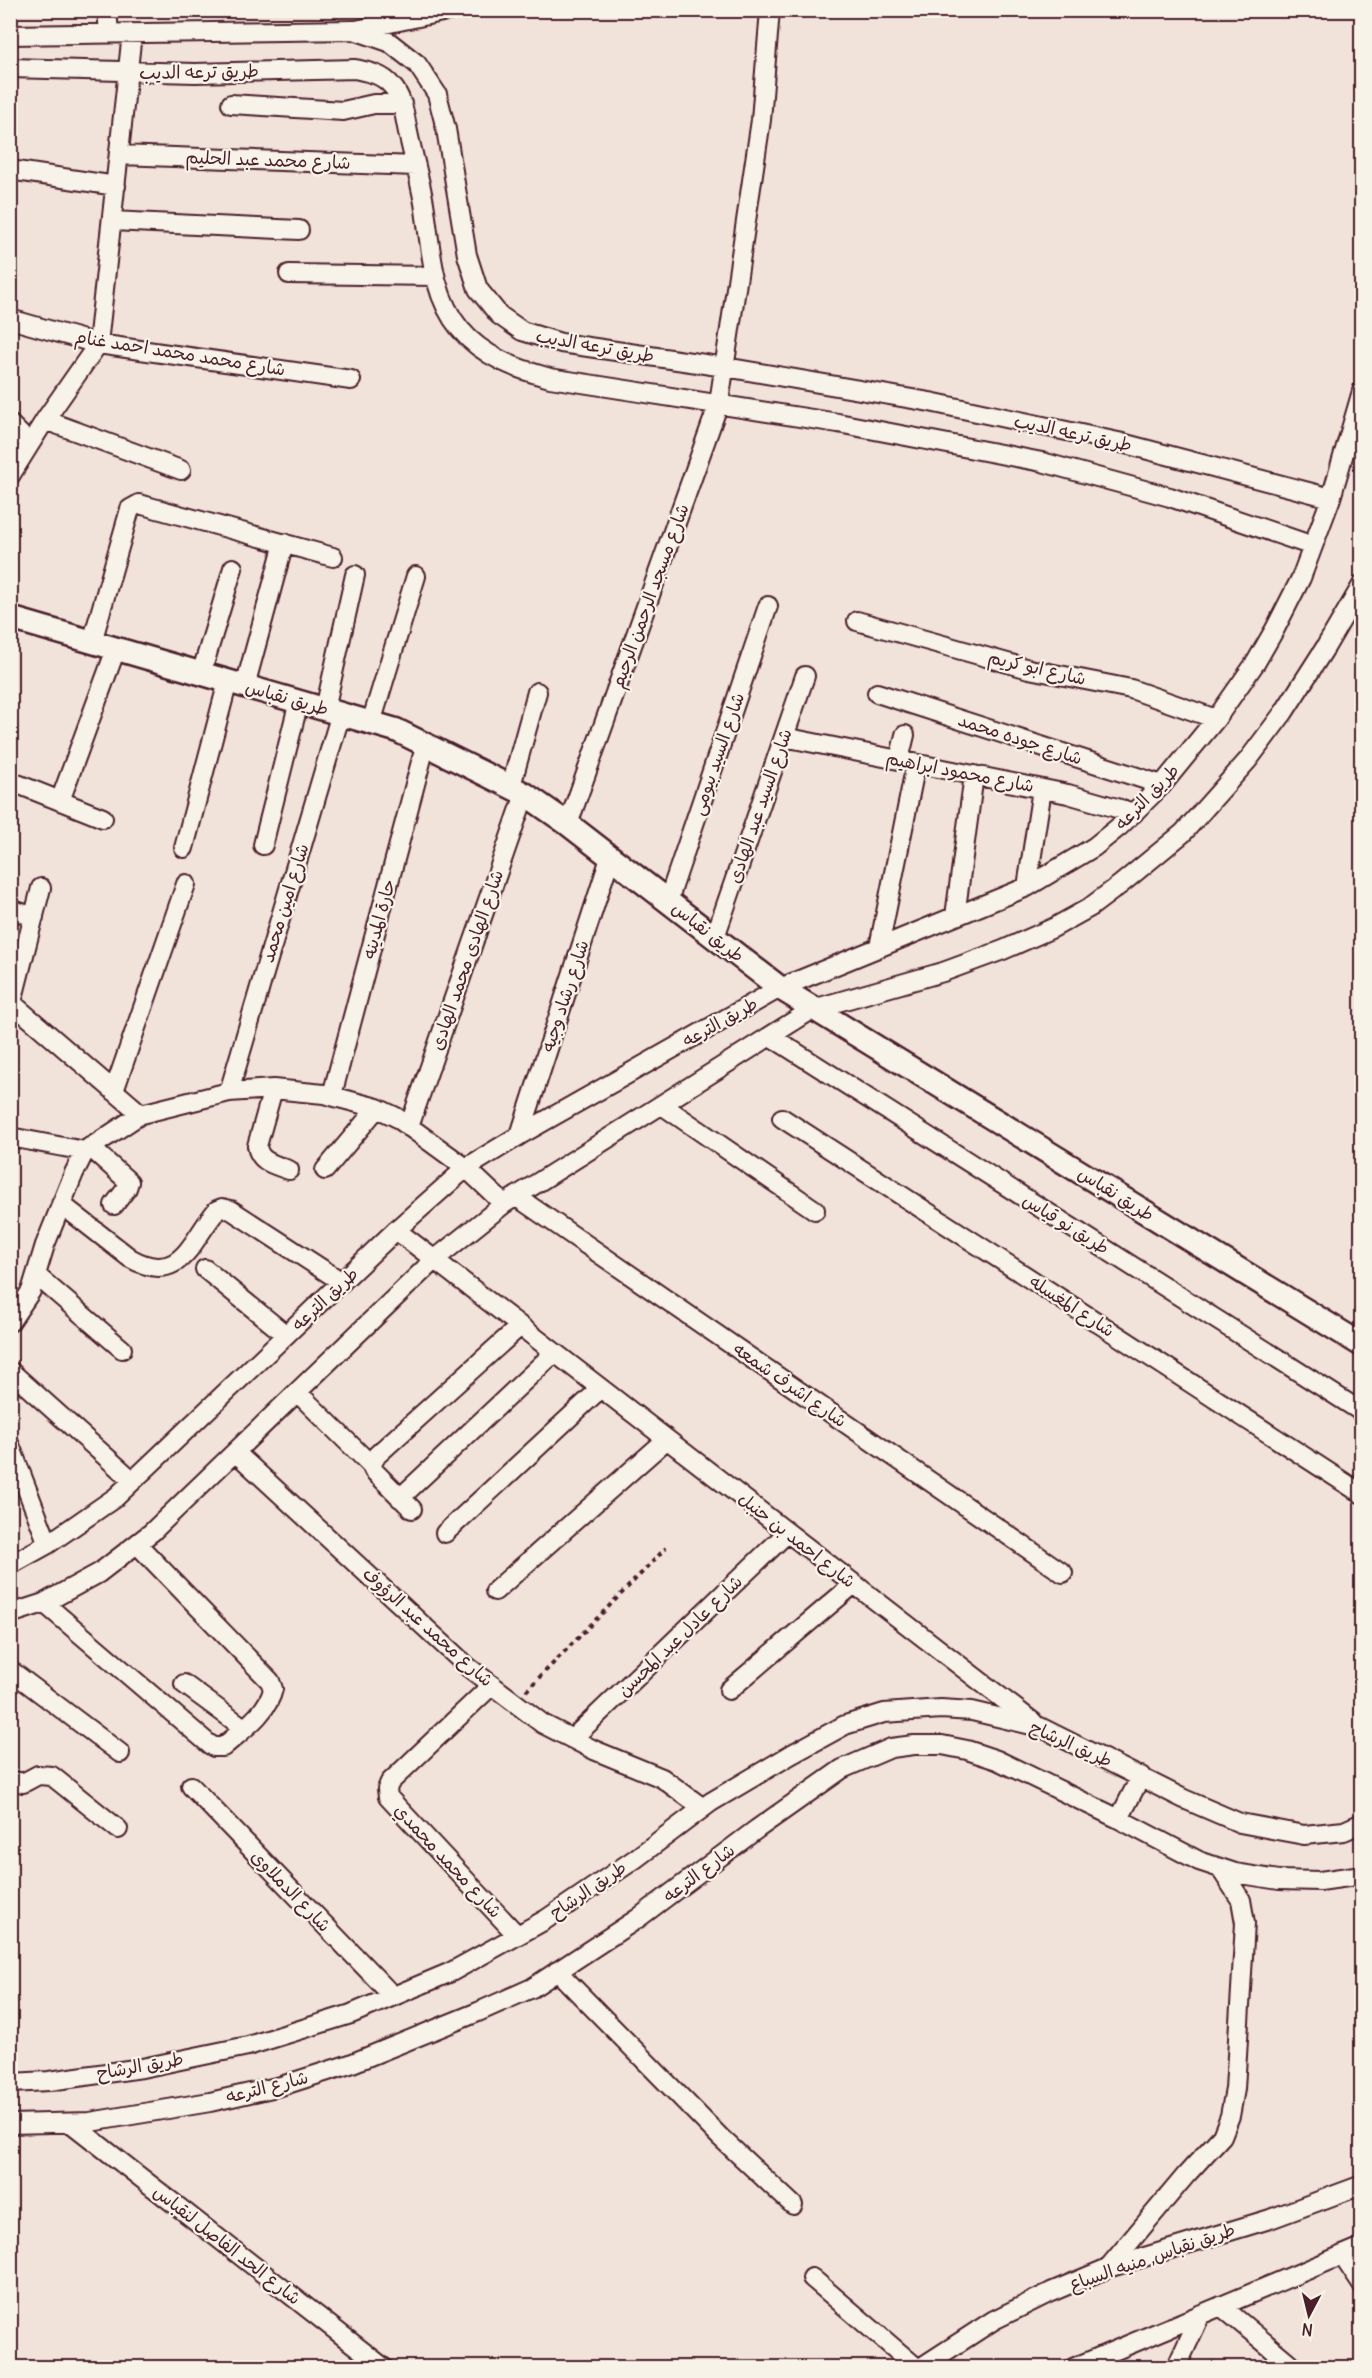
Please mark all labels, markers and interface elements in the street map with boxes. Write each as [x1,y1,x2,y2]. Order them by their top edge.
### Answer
street label: طريق ترعه الديب [139,59,259,84]
street label: شارع محمد عبد الحليم [185,145,351,177]
street label: شارع محمد محمد احمد غنام [73,324,287,383]
street label: طريق ترعه الديب [534,324,656,367]
street label: طريق ترعه الديب [1012,409,1134,456]
street label: شارع مسجد الرحمن الرحيم [605,500,696,692]
street label: شارع ابو كريم [985,645,1088,693]
street label: طريق نقباس [243,675,332,720]
street label: شارع السيد بيومى [686,690,750,818]
street label: شارع جوده محمد [955,708,1085,770]
street label: شارع السيد عبد الهادى [722,726,798,886]
street label: شارع محمود ابراهيم [884,746,1036,800]
street label: طريق الترعه [1110,759,1184,834]
street label: شارع امين محمد [256,841,314,965]
street label: شارع الهادى محمد الهادى [425,867,509,1053]
street label: حارة المدينه [357,876,400,961]
street label: طريق نقباس [667,896,749,967]
street label: شارع رشاد وجيه [536,937,594,1055]
street label: طريق الترعه [678,991,762,1052]
street label: طريق نقباس [1074,1161,1159,1226]
street label: طريق نو قياس [1019,1188,1114,1259]
street label: طريق الترعه [287,1262,363,1335]
street label: شارع المغسله [1025,1269,1119,1343]
street label: شارع اشرف شمعه [729,1337,851,1433]
street label: شارع احمد بن حنبل [733,1487,861,1593]
street label: شارع محمد عبد الرؤوف [358,1562,498,1692]
street label: شارع عادل عبد المحسن [612,1570,748,1702]
street label: طريق الرشاح [1026,1715,1116,1773]
street label: شارع محمد محمدي [388,1799,507,1924]
street label: شارع الترعه [658,1838,740,1908]
street label: شارع الدملاوى [246,1845,336,1937]
street label: طريق الرشاح [545,1855,631,1925]
street label: طريق الرشاح [95,2047,185,2085]
street label: شارع الترعه [223,2065,311,2109]
street label: شارع الحد الفاصل لنقباس [148,2180,306,2310]
street label: طريق نقباس, منيه السباع [1066,2217,1238,2297]
north arrow [1279,2285,1339,2345]
text: N [1300,2319,1314,2340]

